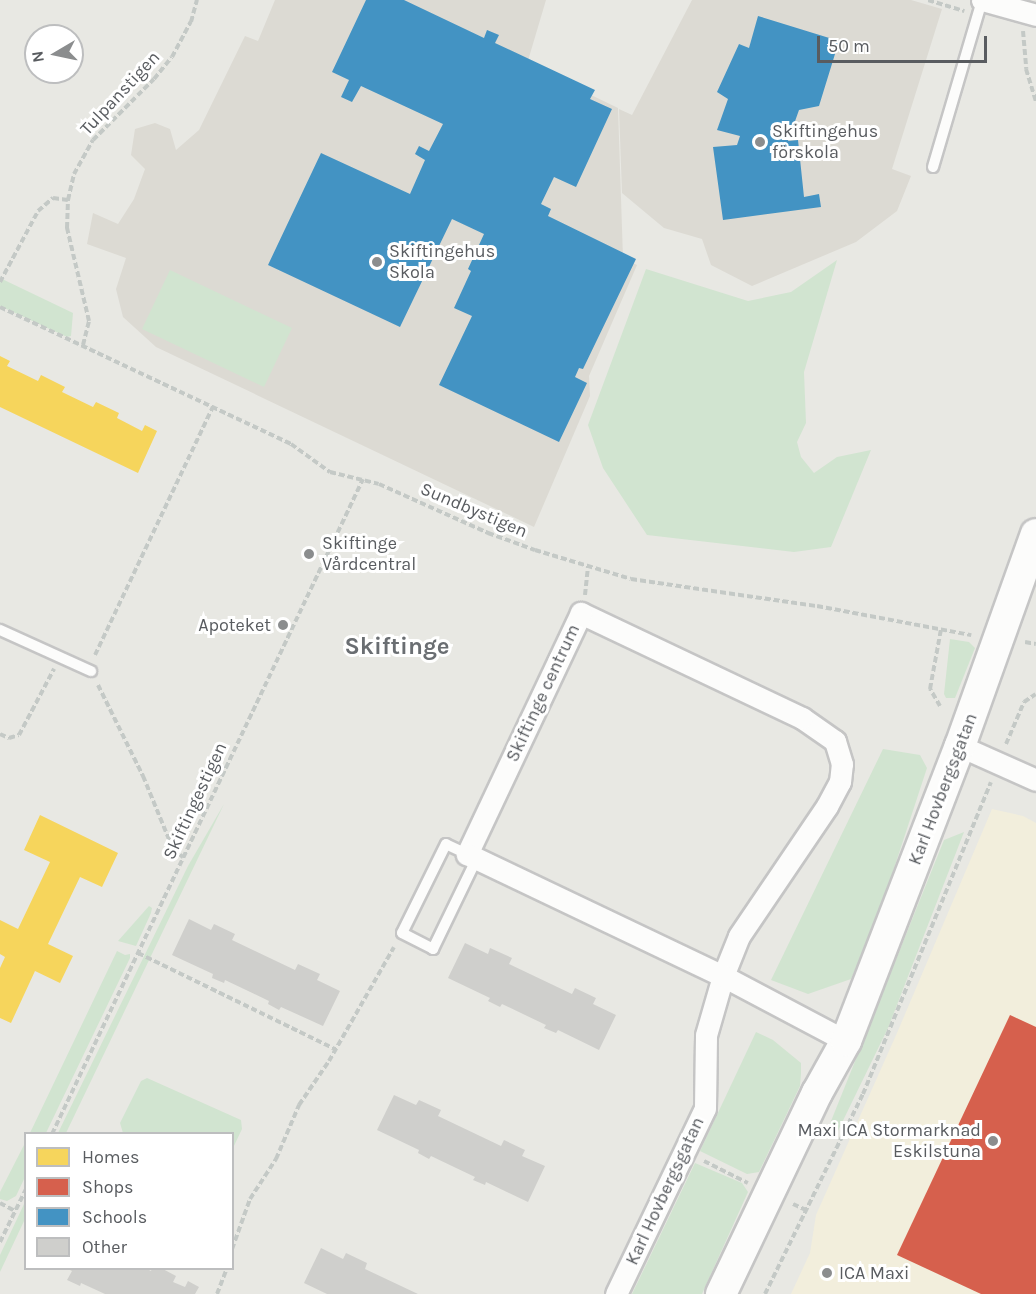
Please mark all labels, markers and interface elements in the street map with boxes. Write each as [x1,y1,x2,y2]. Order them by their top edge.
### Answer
north arrow [24,24,84,84]
scale bar [820,24,990,62]
text: 50 m [828,35,870,57]
street label: Tulpanstigen [76,47,164,139]
text: N [27,49,48,64]
place label: Skiftingehus förskola [772,121,878,164]
marker: Skiftingehus förskola [753,135,767,149]
place label: Skiftingehus Skola [389,241,495,284]
marker: Skiftingehus Skola [370,255,384,269]
street label: Sundbystigen [417,478,531,542]
place label: Skiftinge Vårdcentral [322,533,416,576]
marker: Skiftinge Vårdcentral [300,545,318,563]
place label: Apoteket [198,614,271,636]
marker: Apoteket [276,618,290,632]
street label: Skiftinge centrum [502,621,584,765]
district label: Skiftinge [344,633,450,661]
street label: Karl Hovbergsgatan [904,710,982,868]
street label: Skiftingestigen [158,739,232,863]
street label: Karl Hovbergsgatan [621,1114,709,1268]
place label: Maxi ICA Stormarknad Eskilstuna [797,1120,981,1162]
legend [24,1132,234,1270]
marker: Maxi ICA Stormarknad Eskilstuna [986,1134,1000,1148]
text: Homes [82,1146,139,1168]
text: Shops [82,1176,134,1198]
text: Schools [82,1206,147,1228]
text: Other [82,1236,127,1258]
place label: ICA Maxi [839,1262,909,1284]
marker: ICA Maxi [820,1266,834,1280]

